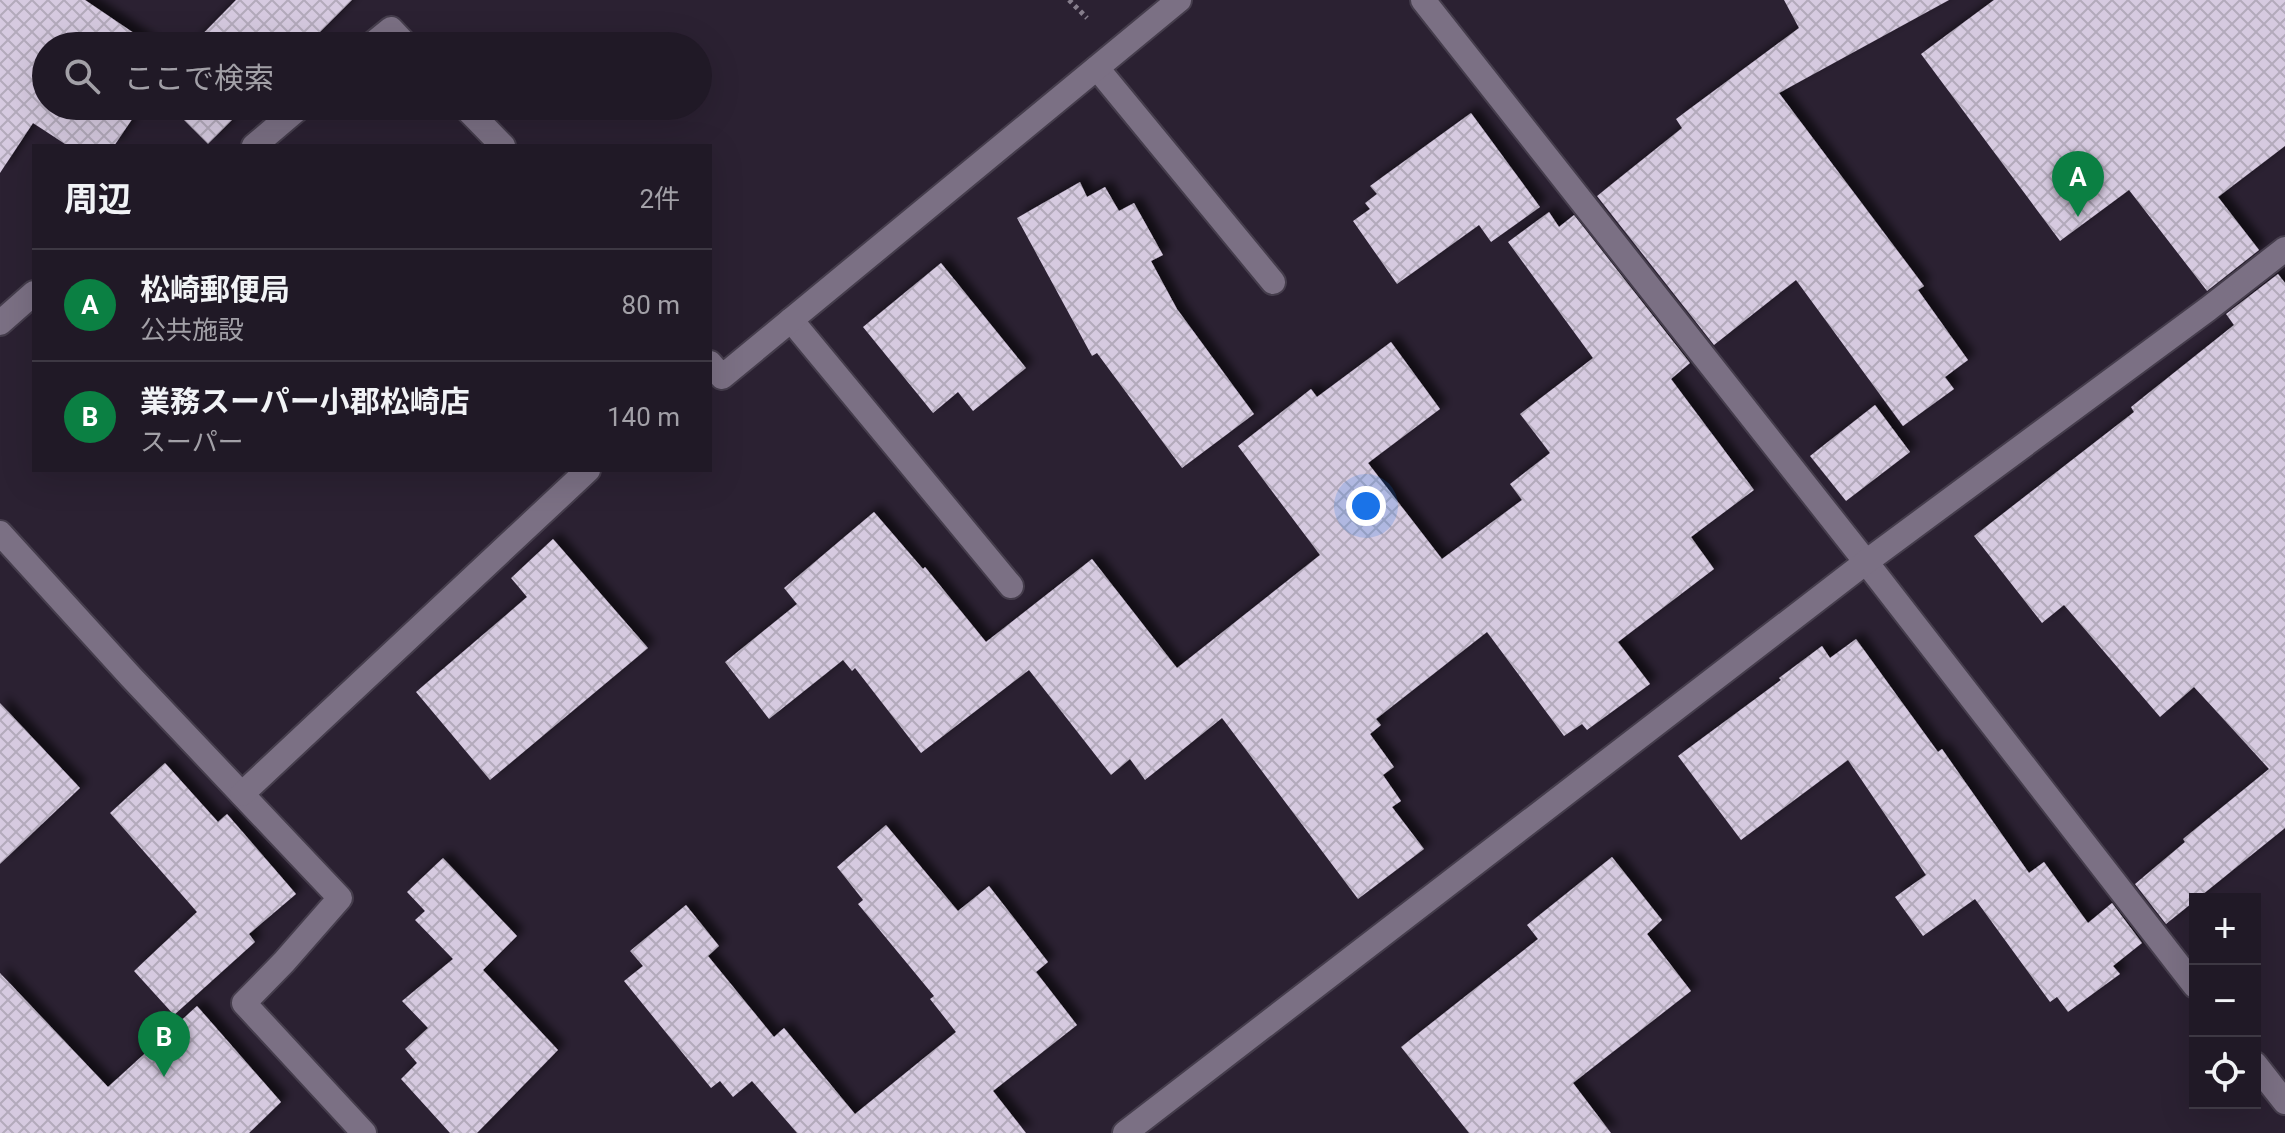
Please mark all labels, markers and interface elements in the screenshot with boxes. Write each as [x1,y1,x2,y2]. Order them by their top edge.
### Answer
search box [32,32,712,120]
icon: search [60,54,104,98]
text: ここで検索 [124,61,274,96]
pin: A [2052,151,2104,217]
text: 周辺 [64,179,132,219]
text: 2件 [639,184,680,214]
text: 松崎郵便局 [140,272,290,307]
text: A [81,290,99,320]
text: 80 m [622,290,680,320]
text: 公共施設 [140,315,244,345]
text: 業務スーパー小郡松崎店 [140,384,470,419]
text: B [82,402,98,432]
text: 140 m [607,402,680,432]
text: スーパー [140,427,244,457]
your location [1346,486,1386,526]
map controls [2189,893,2261,1109]
button: + [2189,893,2261,965]
button: − [2189,965,2261,1037]
pin: B [138,1011,190,1077]
button: locate [2189,1037,2261,1109]

